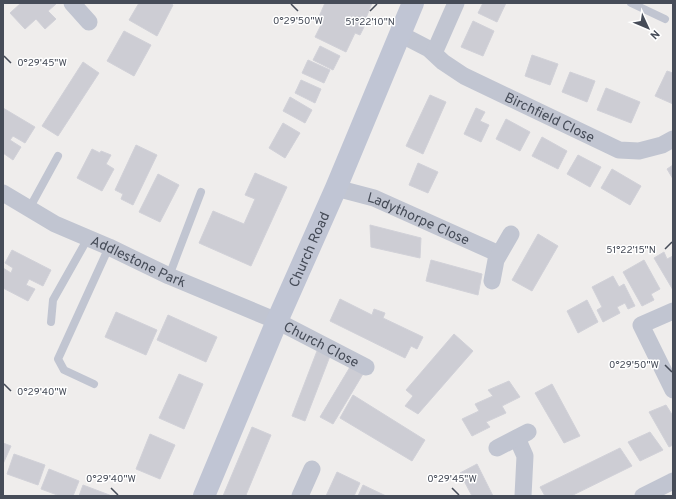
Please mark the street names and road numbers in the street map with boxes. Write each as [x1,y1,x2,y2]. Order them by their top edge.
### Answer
street label: Birchfield Close [501,90,597,147]
street label: Ladythorpe Close [365,190,472,250]
street label: Church Road [286,210,334,290]
street label: Addlestone Park [88,233,188,292]
street label: Church Close [280,319,361,372]

